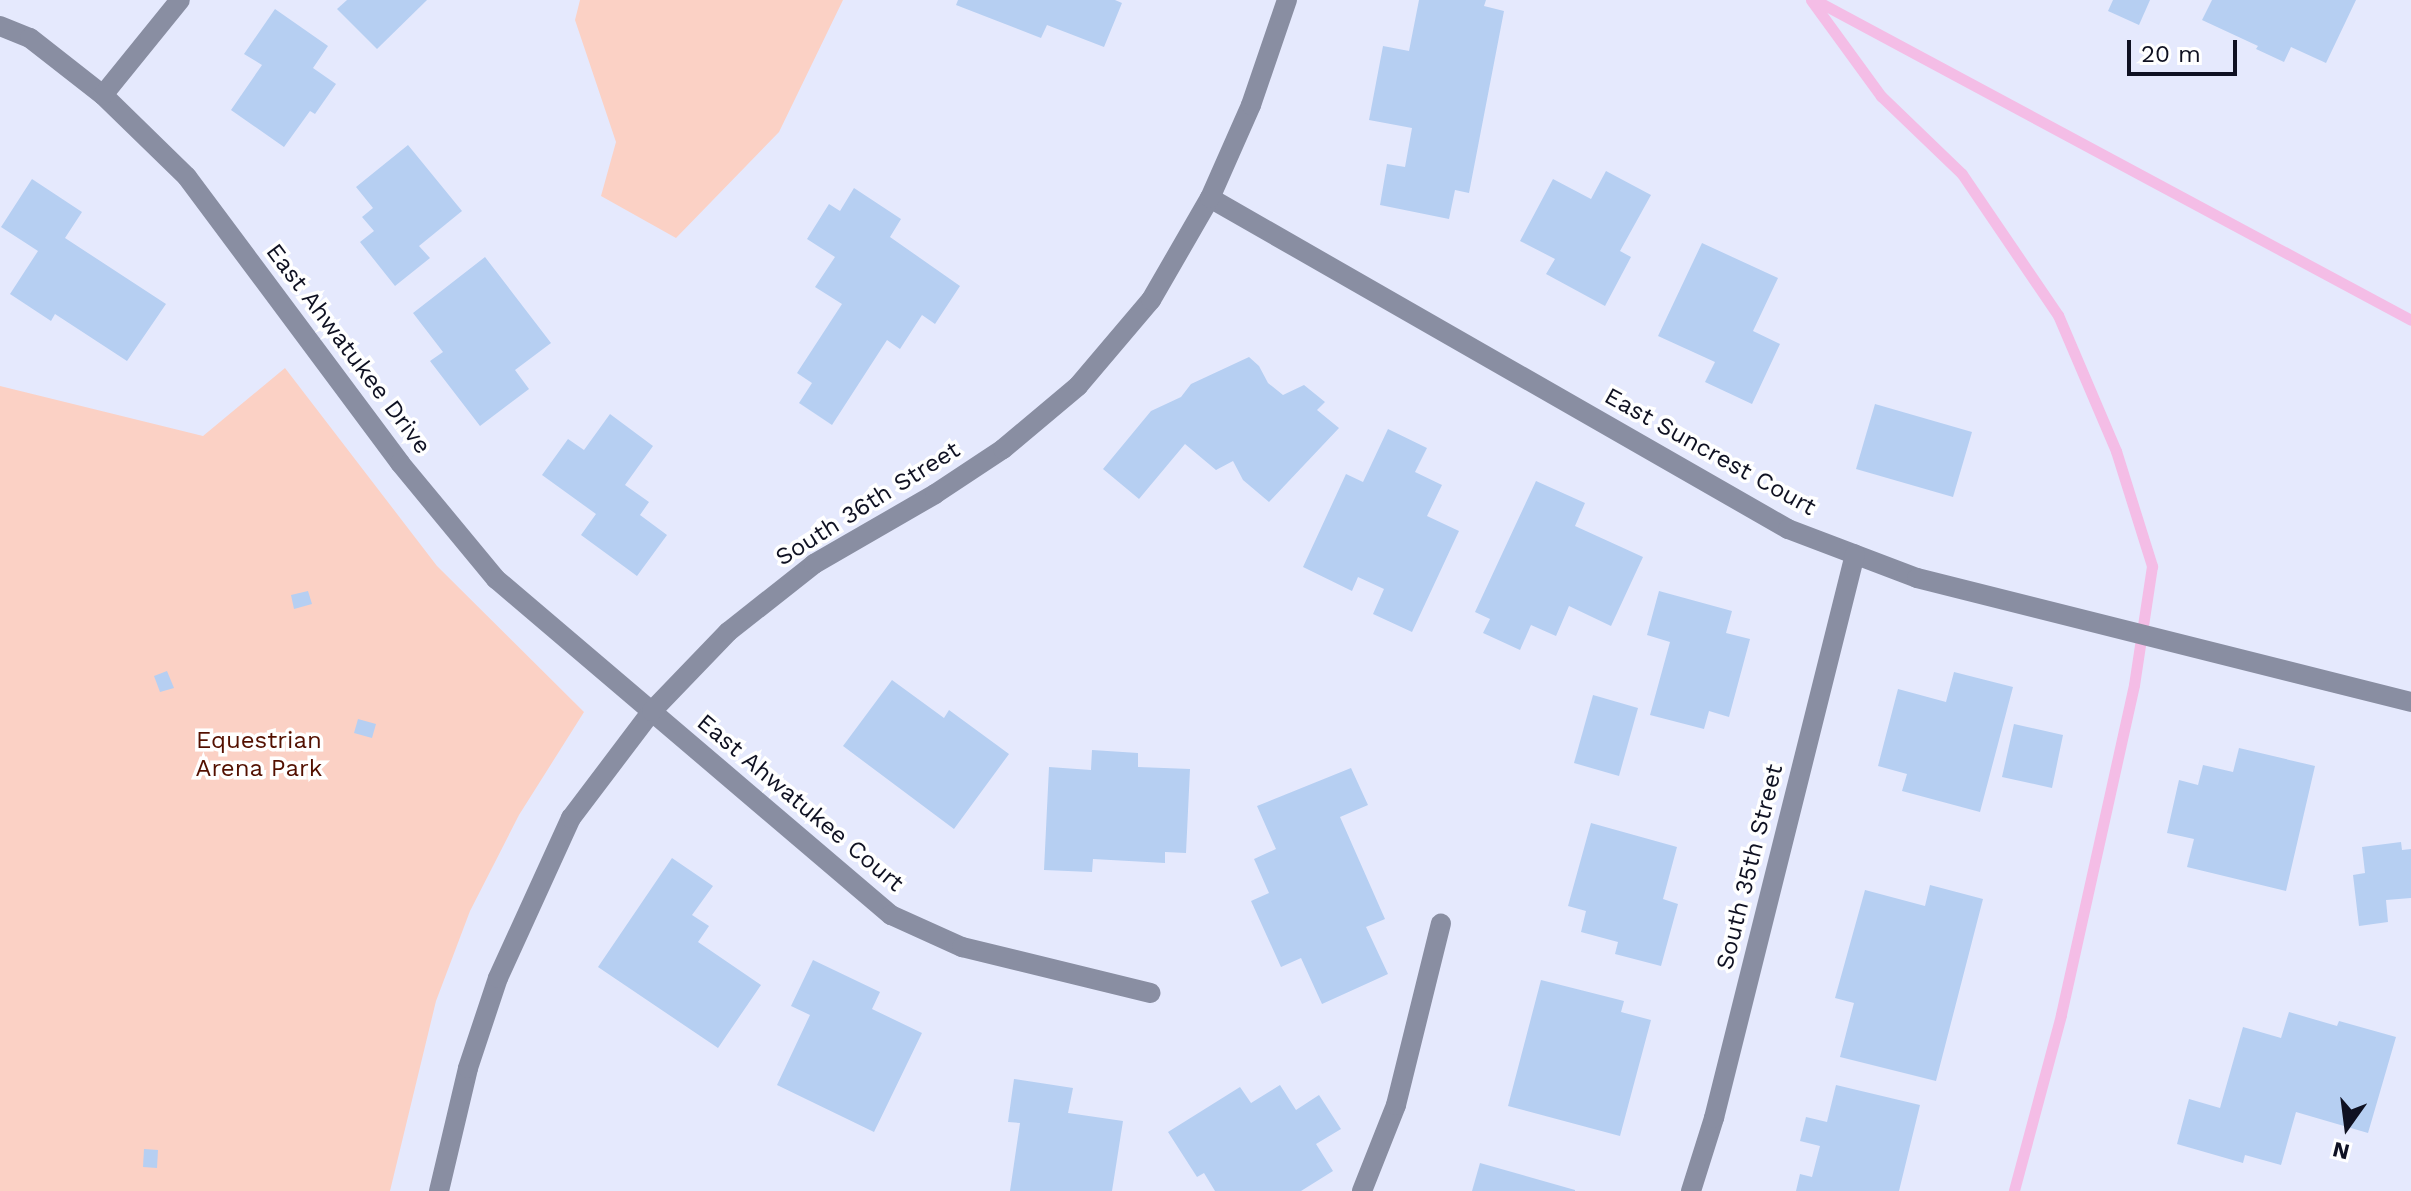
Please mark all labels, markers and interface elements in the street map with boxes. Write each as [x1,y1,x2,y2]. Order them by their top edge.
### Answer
scale bar [2131,24,2241,74]
text: 20 m [2141,40,2201,68]
street label: East Ahwatukee Drive [259,238,437,460]
street label: East Suncrest Court [1599,382,1821,522]
street label: South 36th Street [771,436,965,572]
street label: East Ahwatukee Court [690,708,910,898]
park label: Equestrian Arena Park [195,727,323,783]
street label: South 35th Street [1711,761,1789,973]
north arrow [2307,1087,2387,1167]
text: N [2330,1137,2352,1165]

